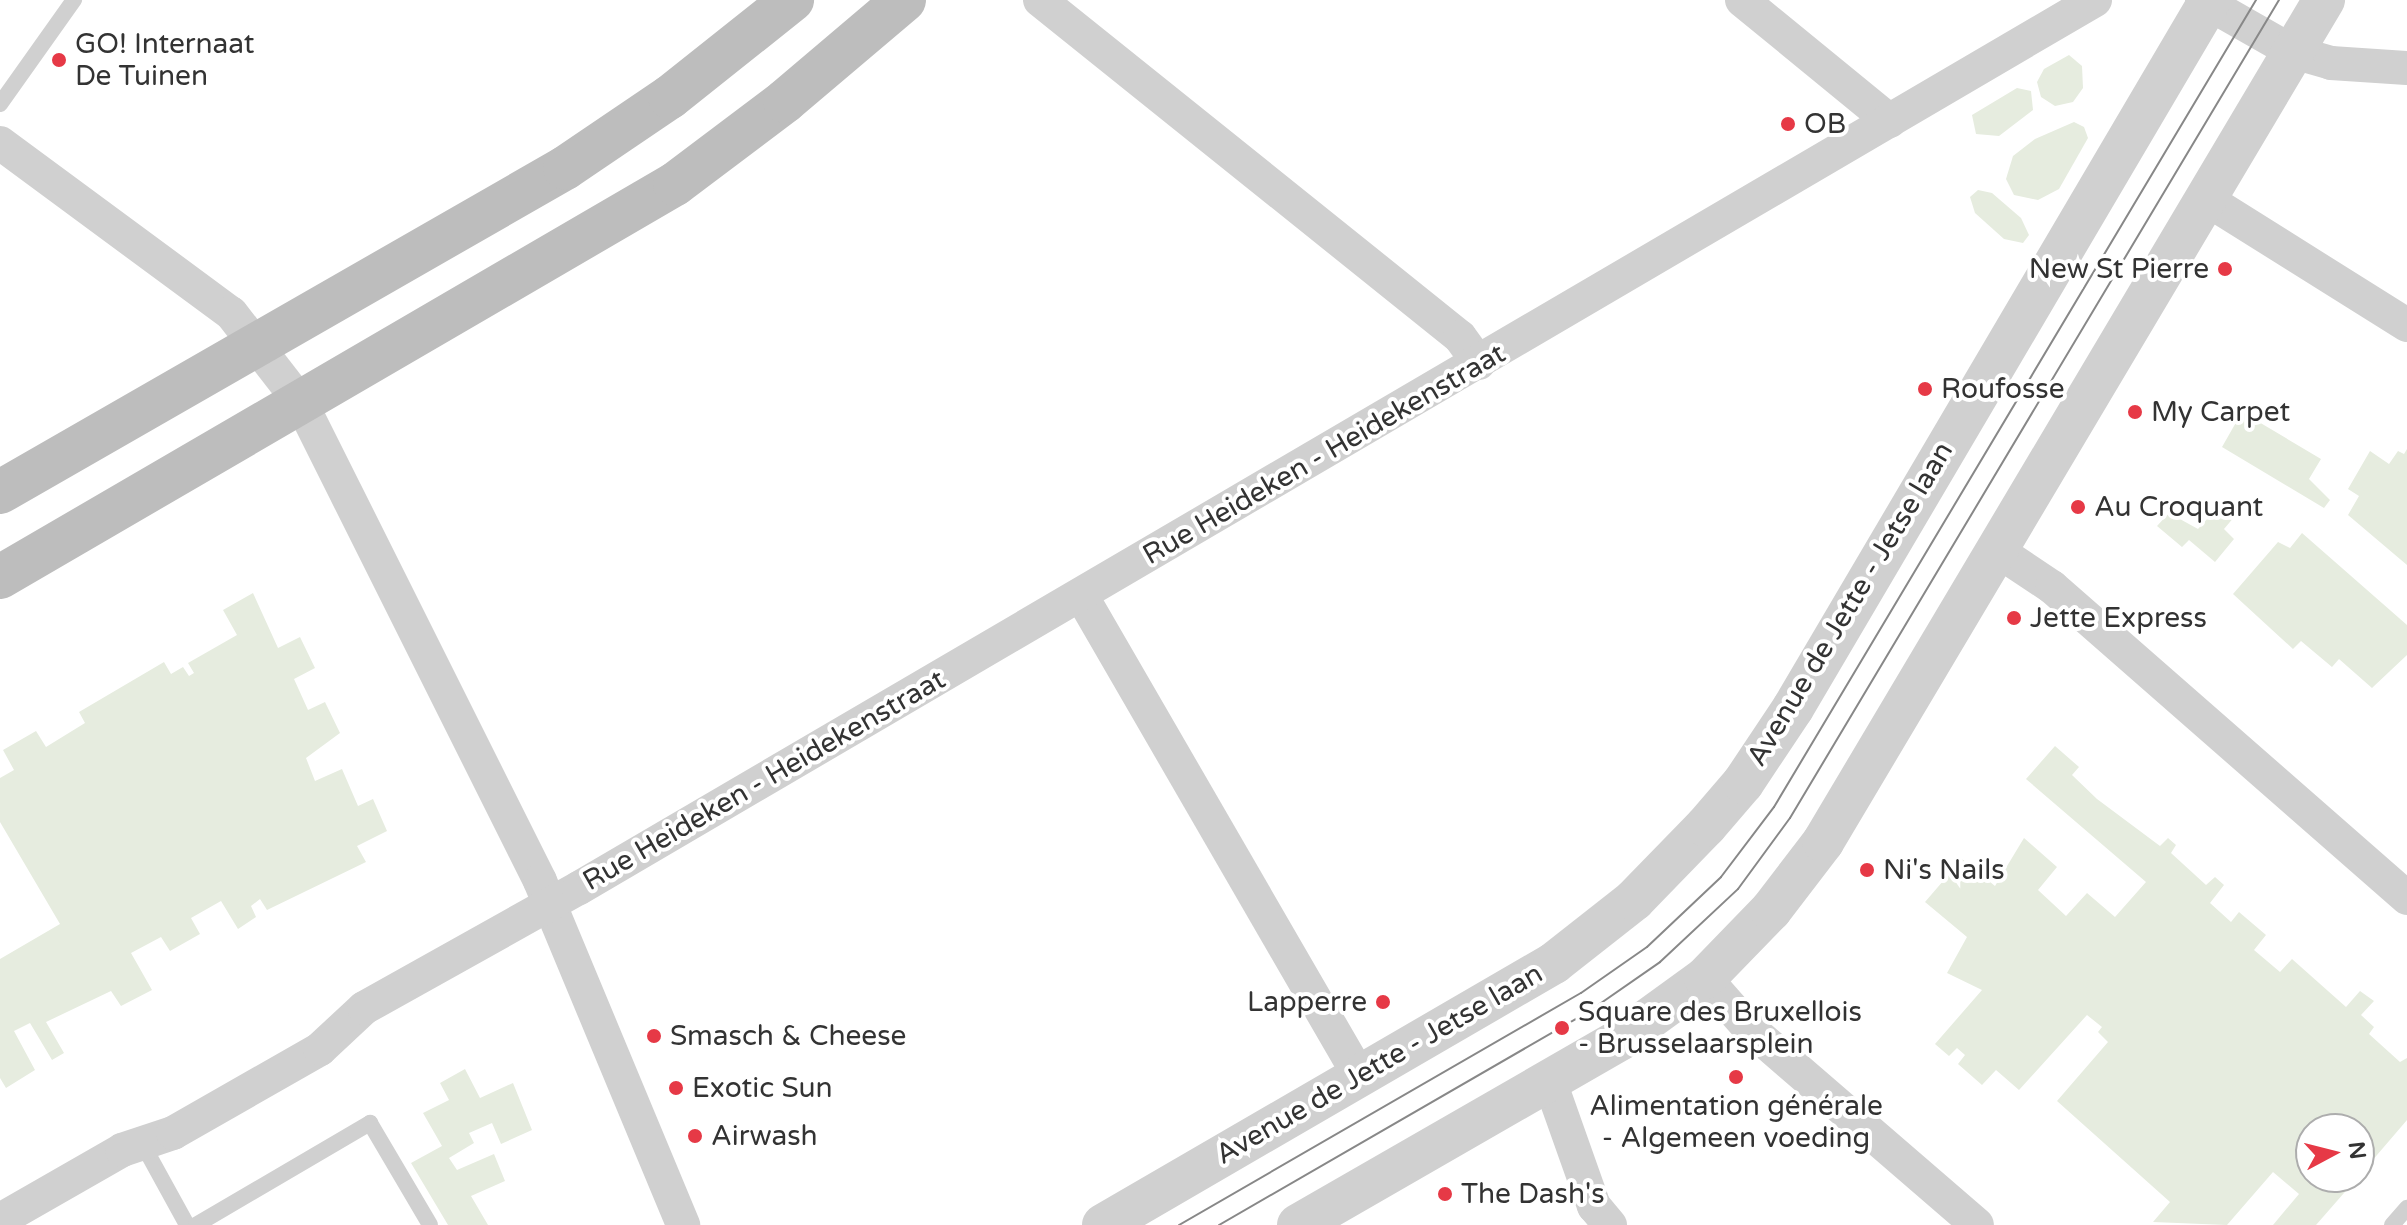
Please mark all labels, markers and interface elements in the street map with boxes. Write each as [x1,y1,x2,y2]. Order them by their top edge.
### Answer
place label: GO! Internaat De Tuinen [75,27,254,93]
marker: GO! Internaat De Tuinen [50,51,68,69]
place label: OB [1804,107,1846,141]
marker: OB [1779,115,1797,133]
place label: New St Pierre [2029,252,2209,286]
marker: New St Pierre [2216,260,2234,278]
street label: Rue Heideken - Heidekenstraat [1137,336,1511,572]
place label: Roufosse [1941,372,2065,406]
marker: Roufosse [1916,380,1934,398]
place label: My Carpet [2151,395,2290,429]
marker: My Carpet [2126,403,2144,421]
street label: Avenue de Jette - Jetse laan [1740,436,1960,772]
place label: Au Croquant [2094,490,2263,524]
marker: Au Croquant [2069,498,2087,516]
place label: Jette Express [2030,601,2207,635]
marker: Jette Express [2005,609,2023,627]
street label: Rue Heideken - Heidekenstraat [577,662,951,898]
place label: Ni's Nails [1883,853,2005,887]
marker: Ni's Nails [1858,861,1876,879]
street label: Avenue de Jette - Jetse laan [1210,956,1548,1172]
place label: Lapperre [1247,985,1367,1019]
marker: Lapperre [1374,993,1392,1011]
place label: Square des Bruxellois - Brusselaarsplein [1578,995,1862,1061]
place label: Smasch & Cheese [670,1019,906,1053]
marker: Square des Bruxellois - Brusselaarsplein [1553,1019,1571,1037]
marker: Smasch & Cheese [645,1027,663,1045]
marker: Alimentation générale - Algemeen voeding [1727,1068,1745,1086]
place label: Exotic Sun [692,1071,833,1105]
marker: Exotic Sun [667,1079,685,1097]
place label: Alimentation générale - Algemeen voeding [1589,1089,1883,1155]
north arrow [2295,1113,2375,1193]
place label: Airwash [711,1119,818,1153]
marker: Airwash [686,1127,704,1145]
text: N [2343,1140,2371,1161]
place label: The Dash's [1461,1177,1605,1211]
marker: The Dash's [1436,1185,1454,1203]

